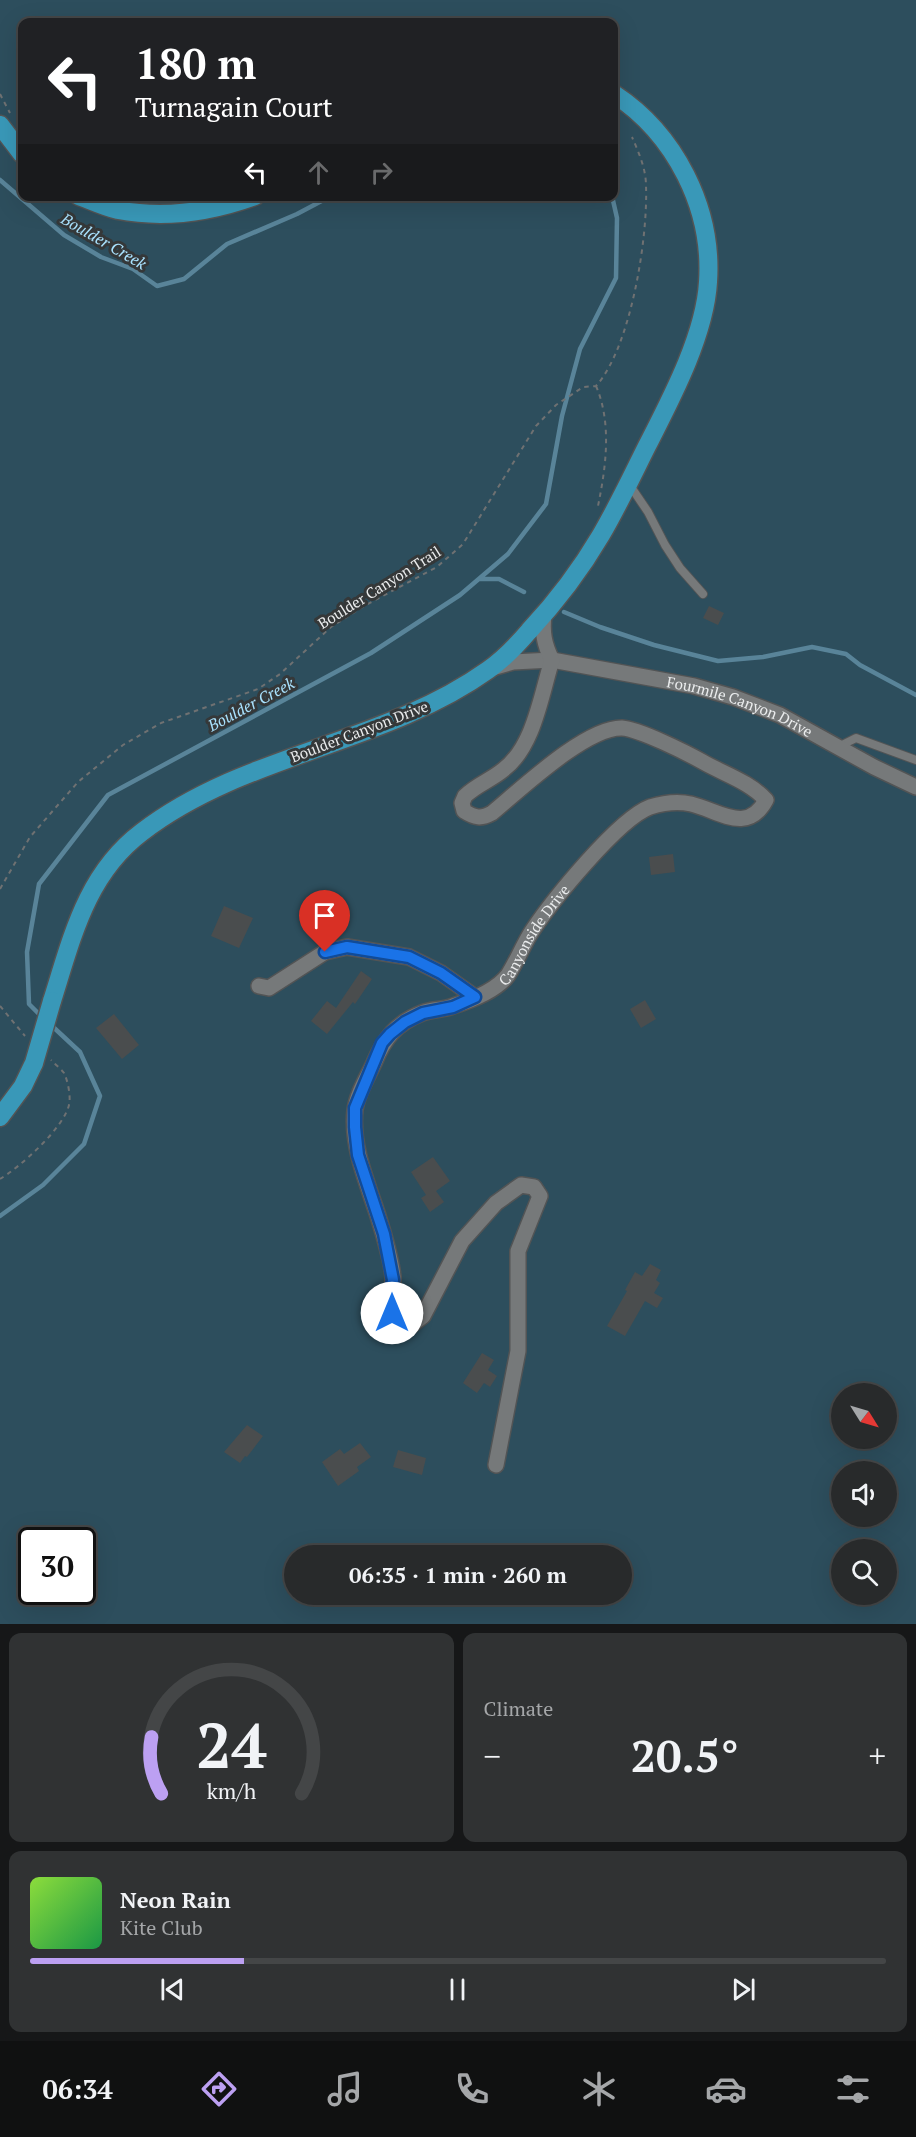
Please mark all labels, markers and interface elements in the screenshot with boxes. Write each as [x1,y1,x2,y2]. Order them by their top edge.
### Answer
text: 180 m [135,35,256,91]
icon: left [36,42,114,120]
text: Turnagain Court [135,89,333,125]
icon: left [239,156,272,189]
icon: ahead [302,156,335,189]
icon: right [365,156,398,189]
water label: Boulder Creek [56,207,151,275]
street label: Boulder Canyon Trail [314,541,444,633]
street label: Fourmile Canyon Drive [665,671,816,741]
water label: Boulder Creek [203,672,299,737]
street label: Boulder Canyon Drive [287,696,431,766]
street label: Canyonside Drive [494,880,574,990]
pin [299,890,350,952]
icon: arrive [308,899,341,932]
position arrow [360,1281,424,1345]
north arrow [831,1383,897,1449]
map controls [831,1383,897,1605]
button: sound [831,1461,897,1527]
speed limit sign: 30 [18,1527,96,1605]
button: search [831,1539,897,1605]
text: 06:35 · 1 min · 260 m [349,1560,567,1589]
text: Climate [484,1695,553,1722]
text: 24 [196,1703,267,1786]
text: 20.5° [631,1725,739,1785]
text: − [484,1734,501,1777]
text: + [868,1734,886,1777]
text: km/h [206,1778,256,1806]
text: Neon Rain [120,1885,231,1914]
text: Kite Club [120,1914,203,1941]
icon: previous [156,1973,189,2006]
icon: pause [441,1973,474,2006]
icon: next [727,1973,760,2006]
icon: directions [198,2068,240,2110]
icon: music [324,2068,366,2110]
icon: phone [451,2068,493,2110]
icon: climate [578,2068,620,2110]
icon: car [705,2068,747,2110]
icon: filters [832,2068,874,2110]
text: 06:34 [42,2071,113,2107]

